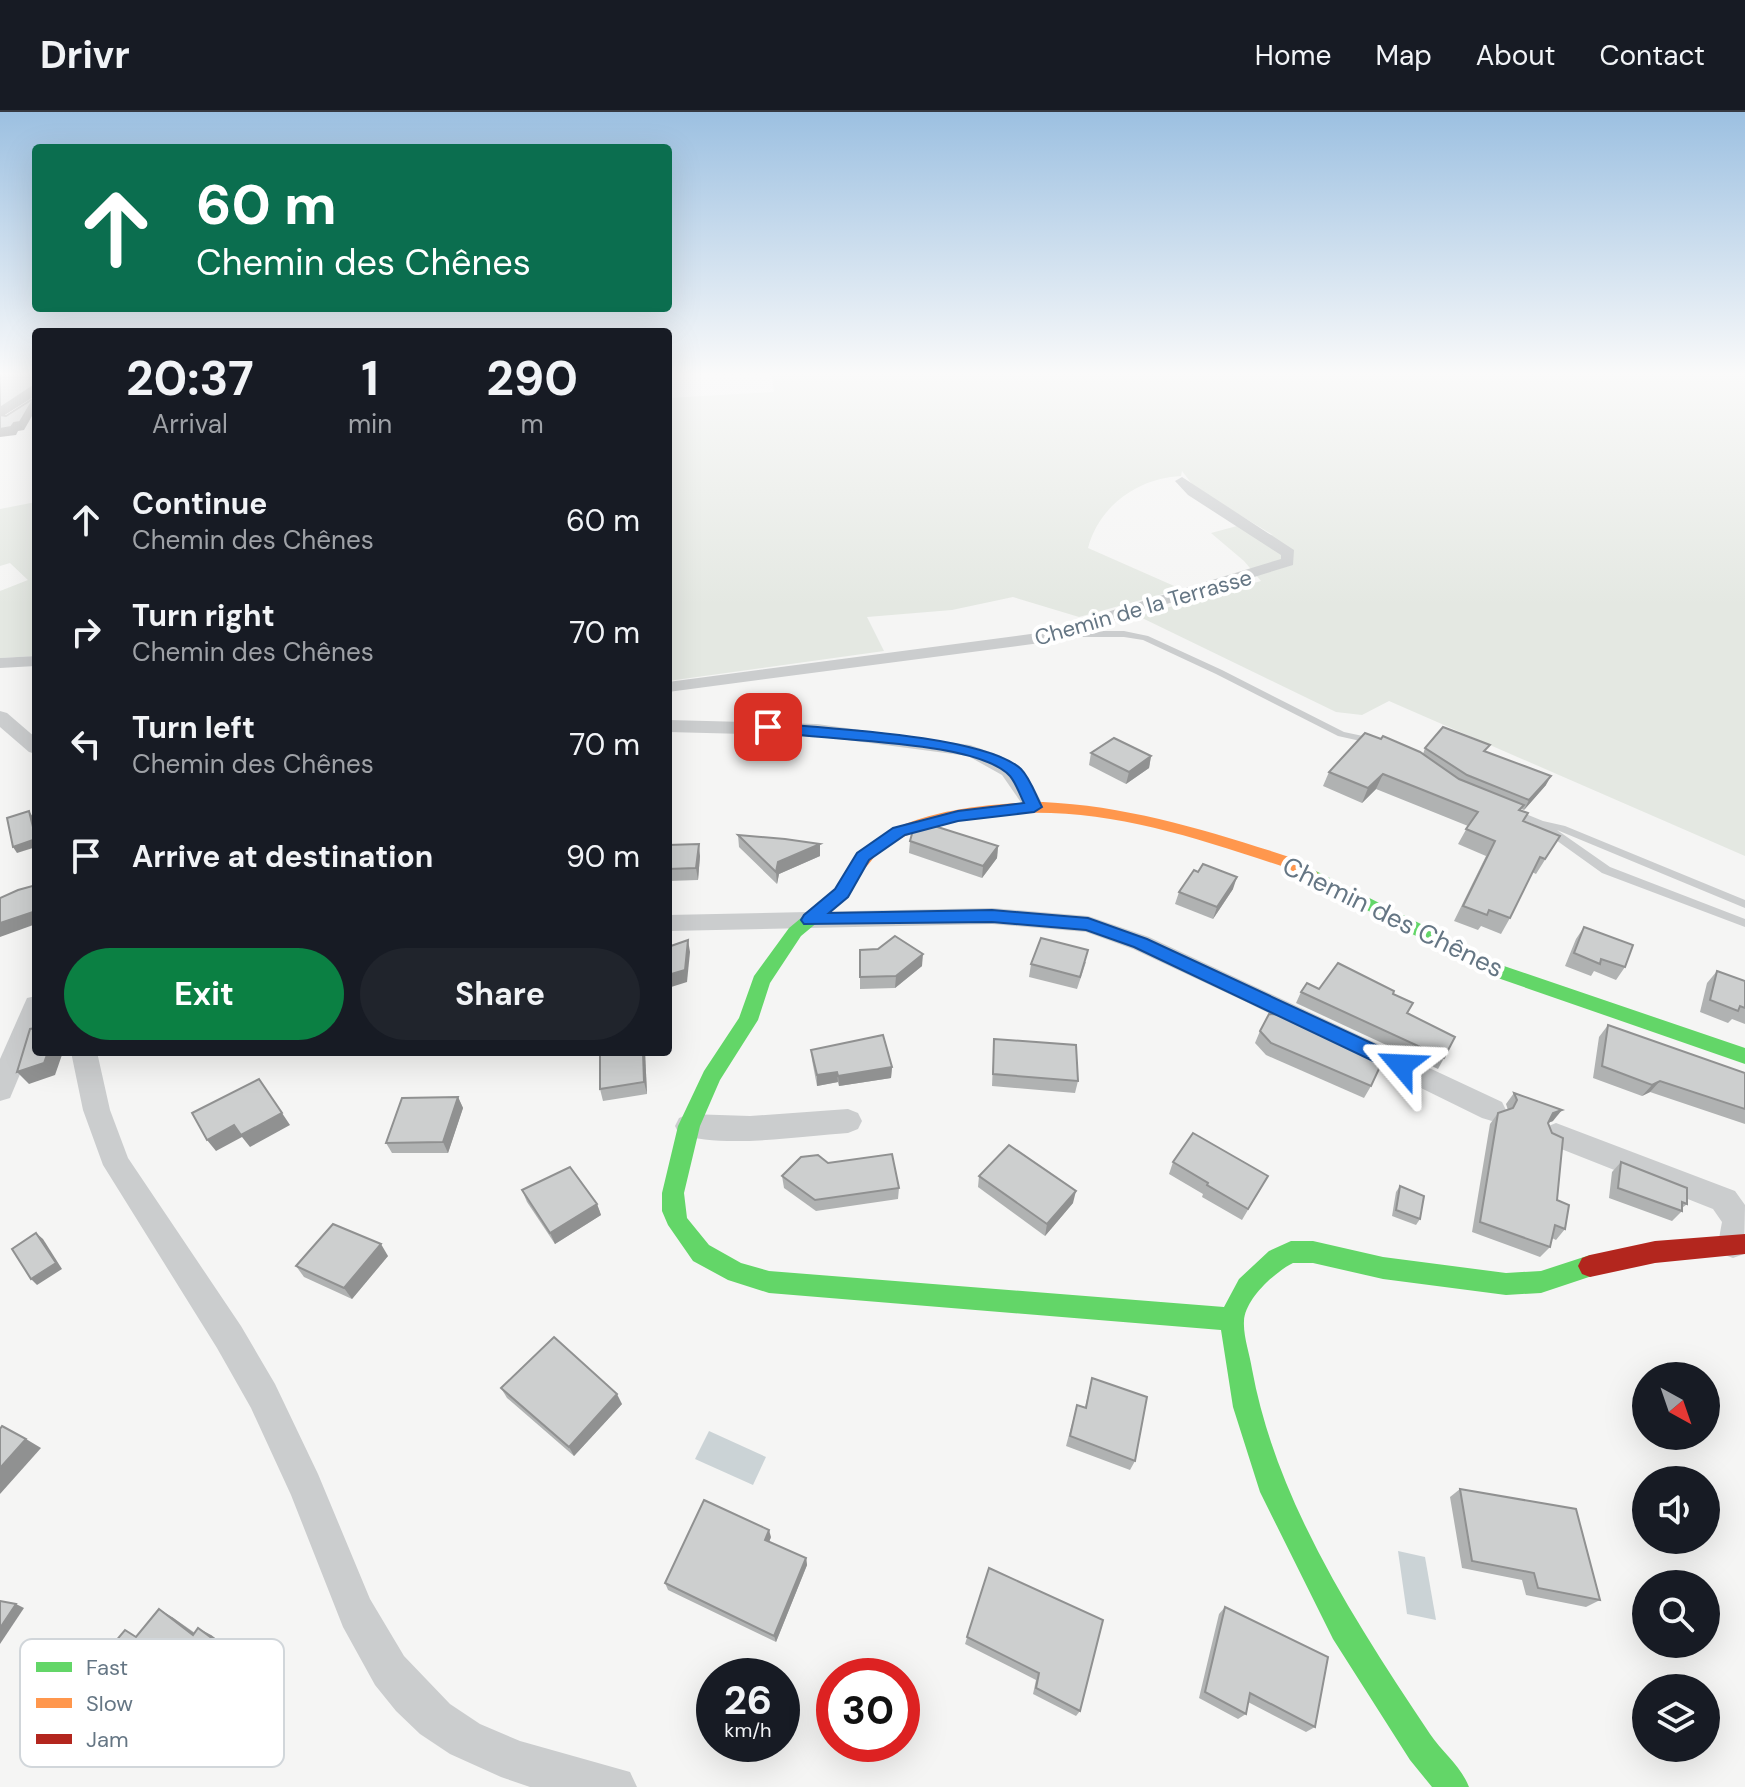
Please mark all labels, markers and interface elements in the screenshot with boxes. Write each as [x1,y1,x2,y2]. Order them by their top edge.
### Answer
text: Drivr [40,30,130,80]
text: Home [1255,37,1331,74]
text: Map [1375,37,1432,74]
text: About [1476,37,1555,74]
text: Contact [1599,37,1705,74]
text: 60 m [196,168,337,241]
icon: ahead [64,176,168,280]
text: Chemin des Chênes [196,239,531,286]
text: 20:37 [126,347,254,410]
text: 1 [361,347,379,410]
text: 290 [486,347,578,410]
text: Arrival [152,407,228,441]
text: min [348,407,392,441]
text: m [521,407,544,441]
text: Continue [132,484,267,523]
icon: ahead [64,498,108,542]
text: 60 m [566,501,640,540]
text: Chemin des Chênes [132,523,374,557]
street label: Chemin de la Terrasse [1031,563,1255,652]
text: Turn right [132,596,275,635]
icon: right [64,610,108,654]
text: 70 m [569,613,640,652]
text: Chemin des Chênes [132,635,374,669]
pin [734,693,802,761]
icon: arrive [746,705,790,749]
text: Turn left [132,708,255,747]
icon: left [64,722,108,766]
text: 70 m [569,725,640,764]
text: Chemin des Chênes [132,747,374,781]
icon: arrive [64,834,108,878]
text: Arrive at destination [132,837,433,876]
text: 90 m [566,837,640,876]
street label: Chemin des Chênes [1277,849,1509,985]
button: Exit [64,948,344,1040]
button: Share [360,948,640,1040]
position arrow [1359,1023,1443,1107]
north arrow [1632,1362,1720,1450]
map controls [1632,1362,1720,1762]
button: sound [1632,1466,1720,1554]
button: search [1632,1570,1720,1658]
legend [20,1639,284,1767]
text: Fast [86,1653,128,1682]
speed limit sign: 30 [816,1658,920,1762]
text: 26 [724,1674,772,1726]
button: layers [1632,1674,1720,1762]
text: Slow [86,1689,133,1718]
text: km/h [724,1717,772,1743]
text: Jam [86,1725,129,1754]

